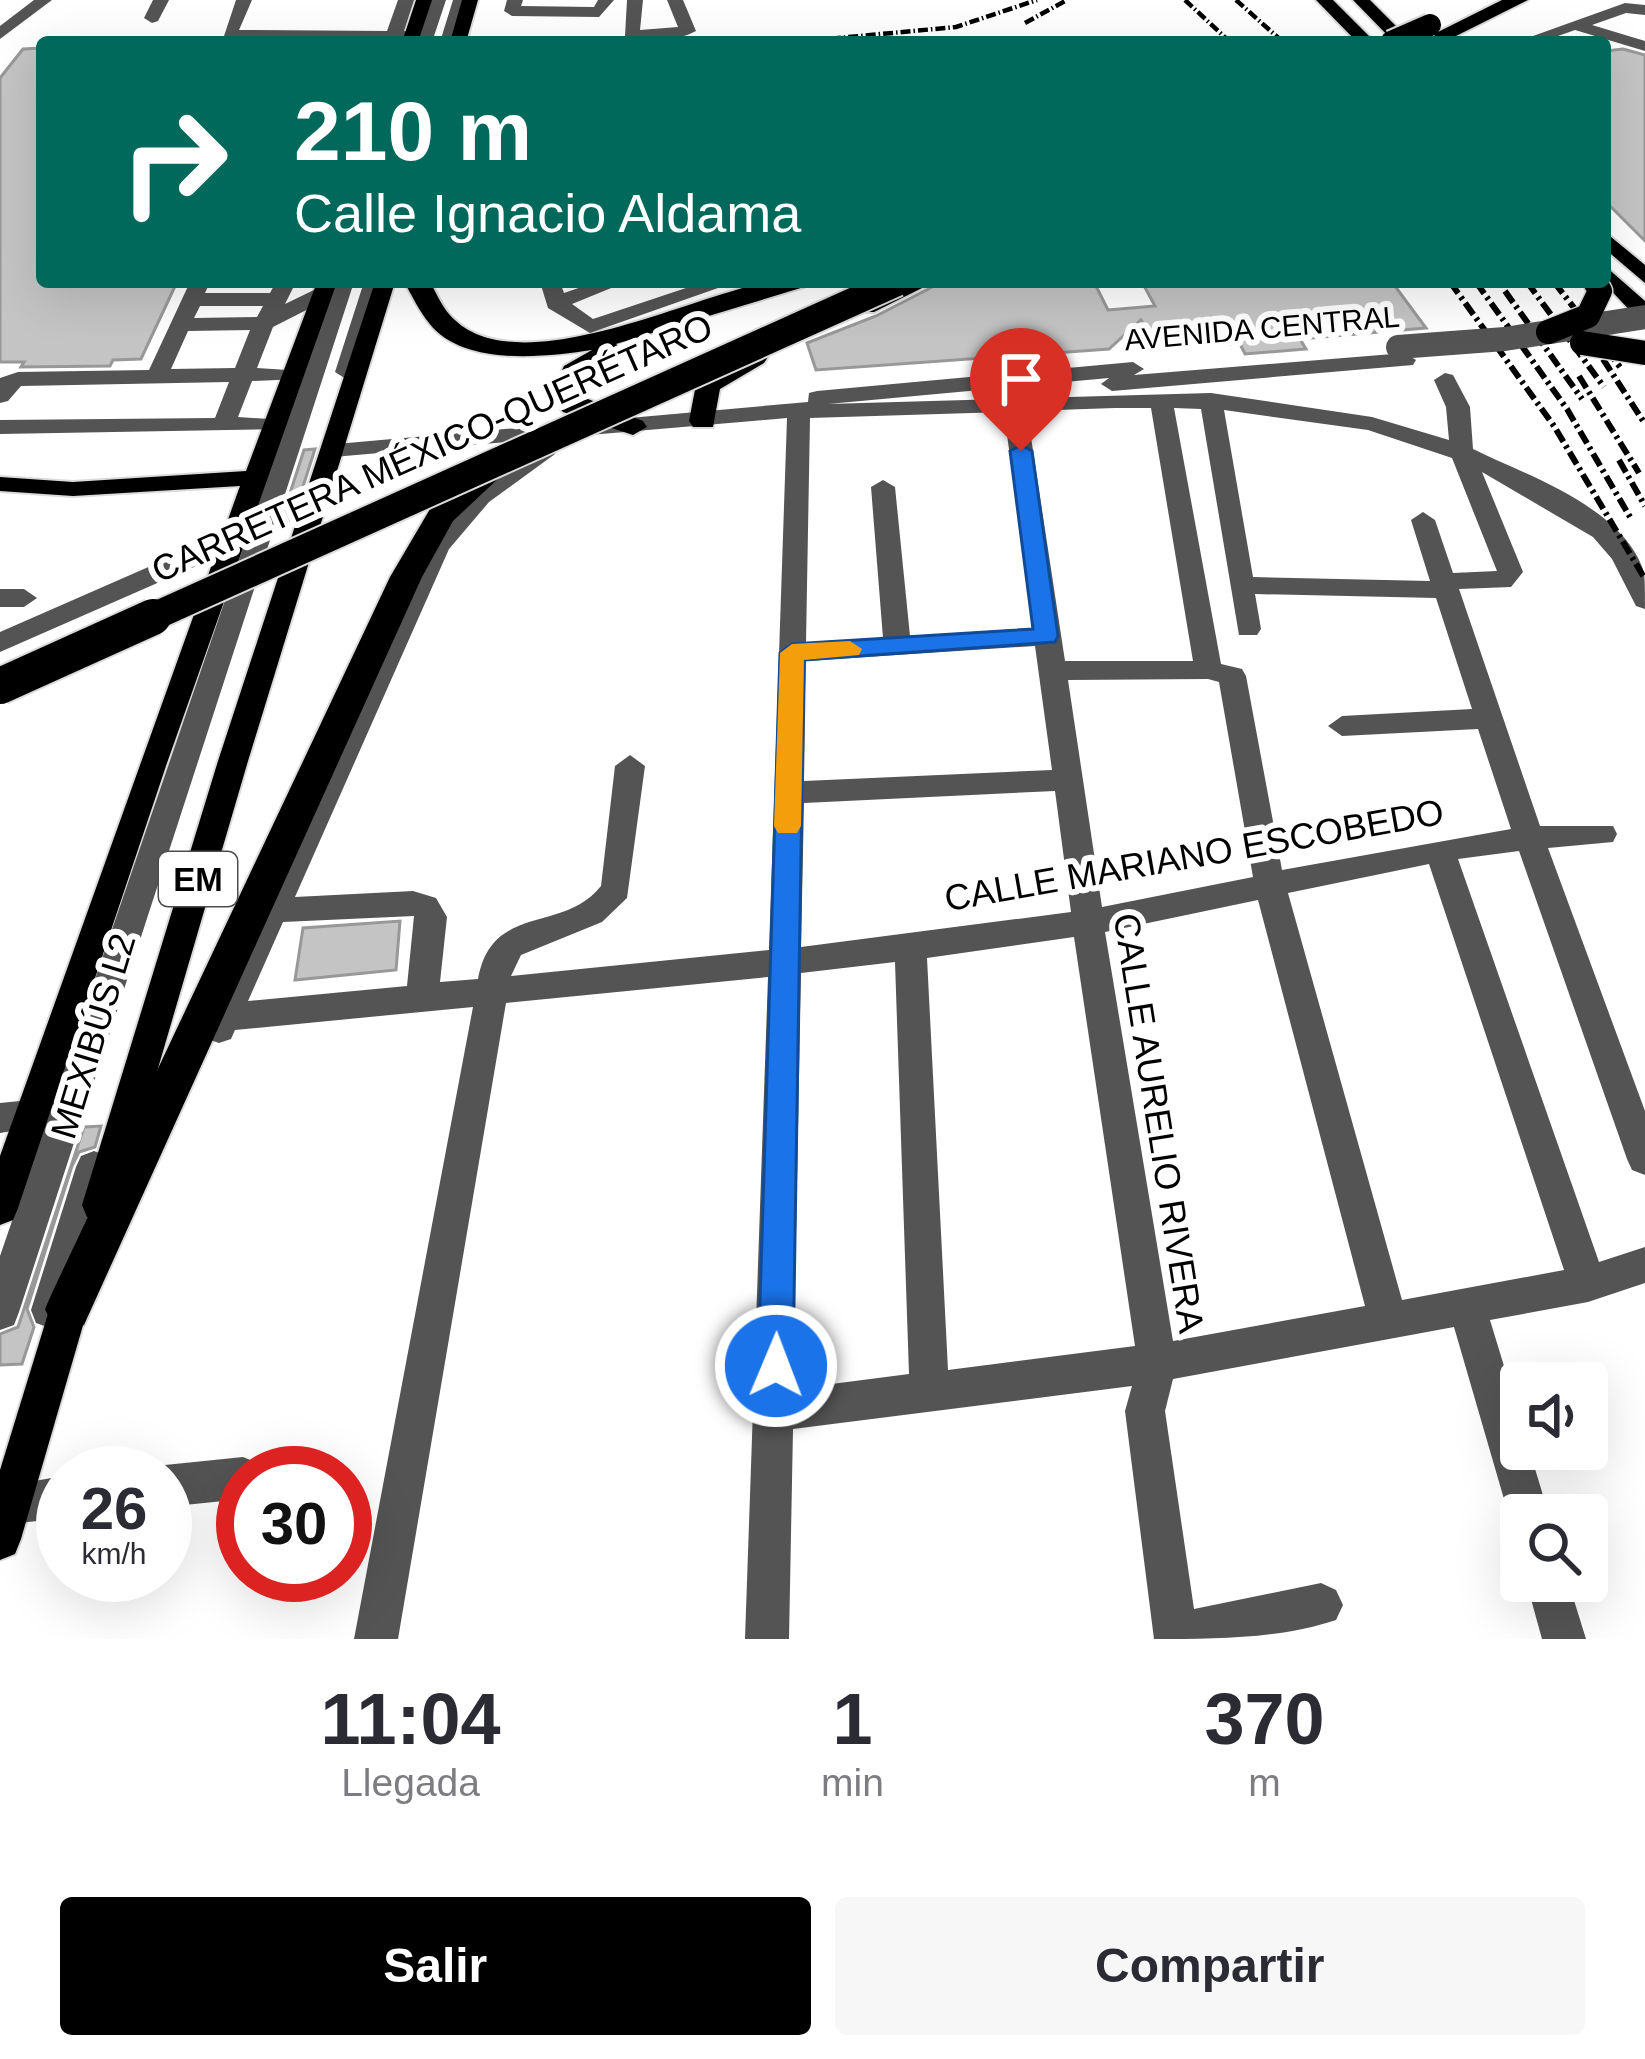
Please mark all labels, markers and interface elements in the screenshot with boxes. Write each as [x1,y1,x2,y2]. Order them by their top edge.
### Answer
icon: right [96,84,252,240]
text: 210 m [294,84,532,178]
text: Calle Ignacio Aldama [294,183,801,243]
street label: AVENIDA CENTRAL [1123,300,1401,356]
street label: CARRETERA MÉXICO-QUERÉTARO [145,305,719,591]
pin [970,328,1072,451]
icon: arrive [988,346,1054,412]
street label: CALLE MARIANO ESCOBEDO [941,791,1447,919]
road number: EM [159,852,237,906]
street label: CALLE AURELIO RIVERA [1106,910,1212,1336]
street label: MEXIBÚS L2 [42,929,144,1143]
position arrow [713,1303,839,1429]
map controls [1500,1362,1608,1602]
button: sound [1500,1362,1608,1470]
speed limit sign: 30 [216,1446,372,1602]
text: 26 [81,1475,147,1542]
button: search [1500,1494,1608,1602]
text: km/h [81,1537,147,1570]
text: 11:04 [320,1679,501,1759]
text: 1 [832,1679,873,1759]
text: 370 [1204,1679,1325,1759]
text: Llegada [341,1761,480,1804]
text: min [821,1761,884,1804]
text: m [1248,1761,1281,1804]
button: Salir [60,1897,811,2035]
button: Compartir [835,1897,1585,2035]

